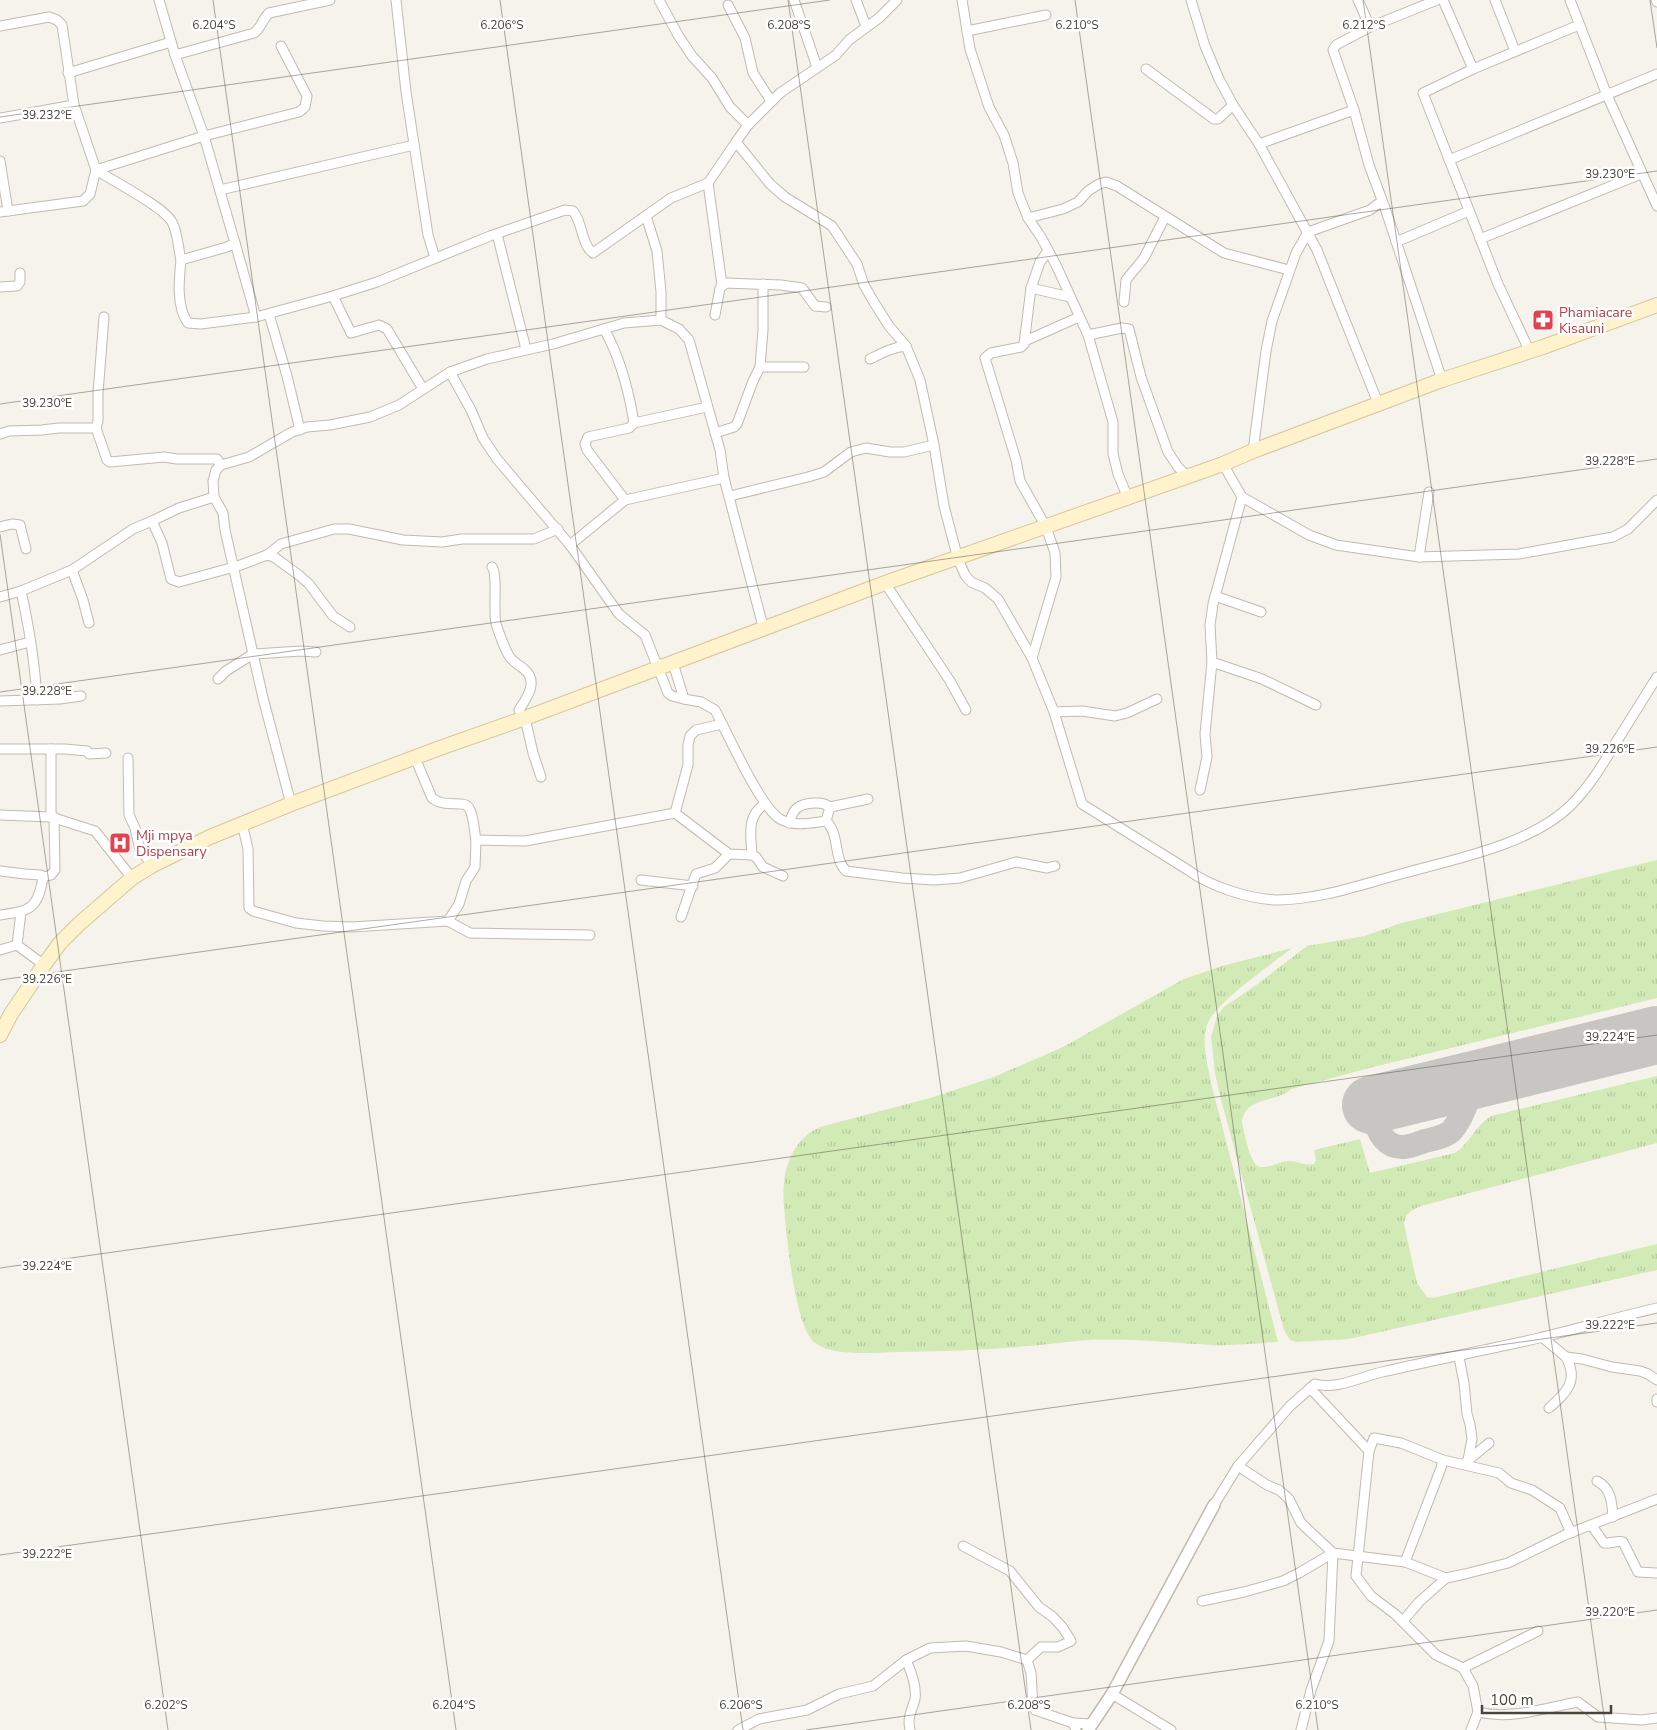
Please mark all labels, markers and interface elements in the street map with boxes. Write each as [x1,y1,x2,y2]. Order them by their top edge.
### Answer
text: 6.204°S [192,17,236,33]
text: 6.206°S [480,17,524,33]
text: 6.208°S [767,17,811,33]
text: 6.210°S [1055,17,1099,33]
text: 6.212°S [1342,17,1386,33]
text: 39.232°E [22,107,72,123]
text: 39.230°E [1585,166,1635,182]
place label: Phamiacare Kisauni [1559,303,1632,338]
pharmacy icon: Phamiacare Kisauni [1531,308,1555,332]
text: 39.230°E [22,395,72,411]
text: 39.228°E [1585,453,1635,469]
text: 39.228°E [22,683,72,699]
text: 39.226°E [1585,741,1635,757]
place label: Mji mpya Dispensary [136,826,208,861]
hospital icon: Mji mpya Dispensary [108,831,132,855]
text: 39.226°E [22,971,72,987]
text: 39.224°E [1585,1029,1635,1045]
text: 39.224°E [22,1258,72,1274]
text: 39.222°E [1585,1317,1635,1333]
text: 39.222°E [22,1546,72,1562]
text: 39.220°E [1585,1604,1635,1620]
scale bar [1482,1682,1611,1714]
text: 100 m [1490,1690,1534,1710]
text: 6.202°S [144,1697,188,1713]
text: 6.204°S [432,1697,476,1713]
text: 6.206°S [719,1697,763,1713]
text: 6.208°S [1007,1697,1051,1713]
text: 6.210°S [1295,1697,1339,1713]

